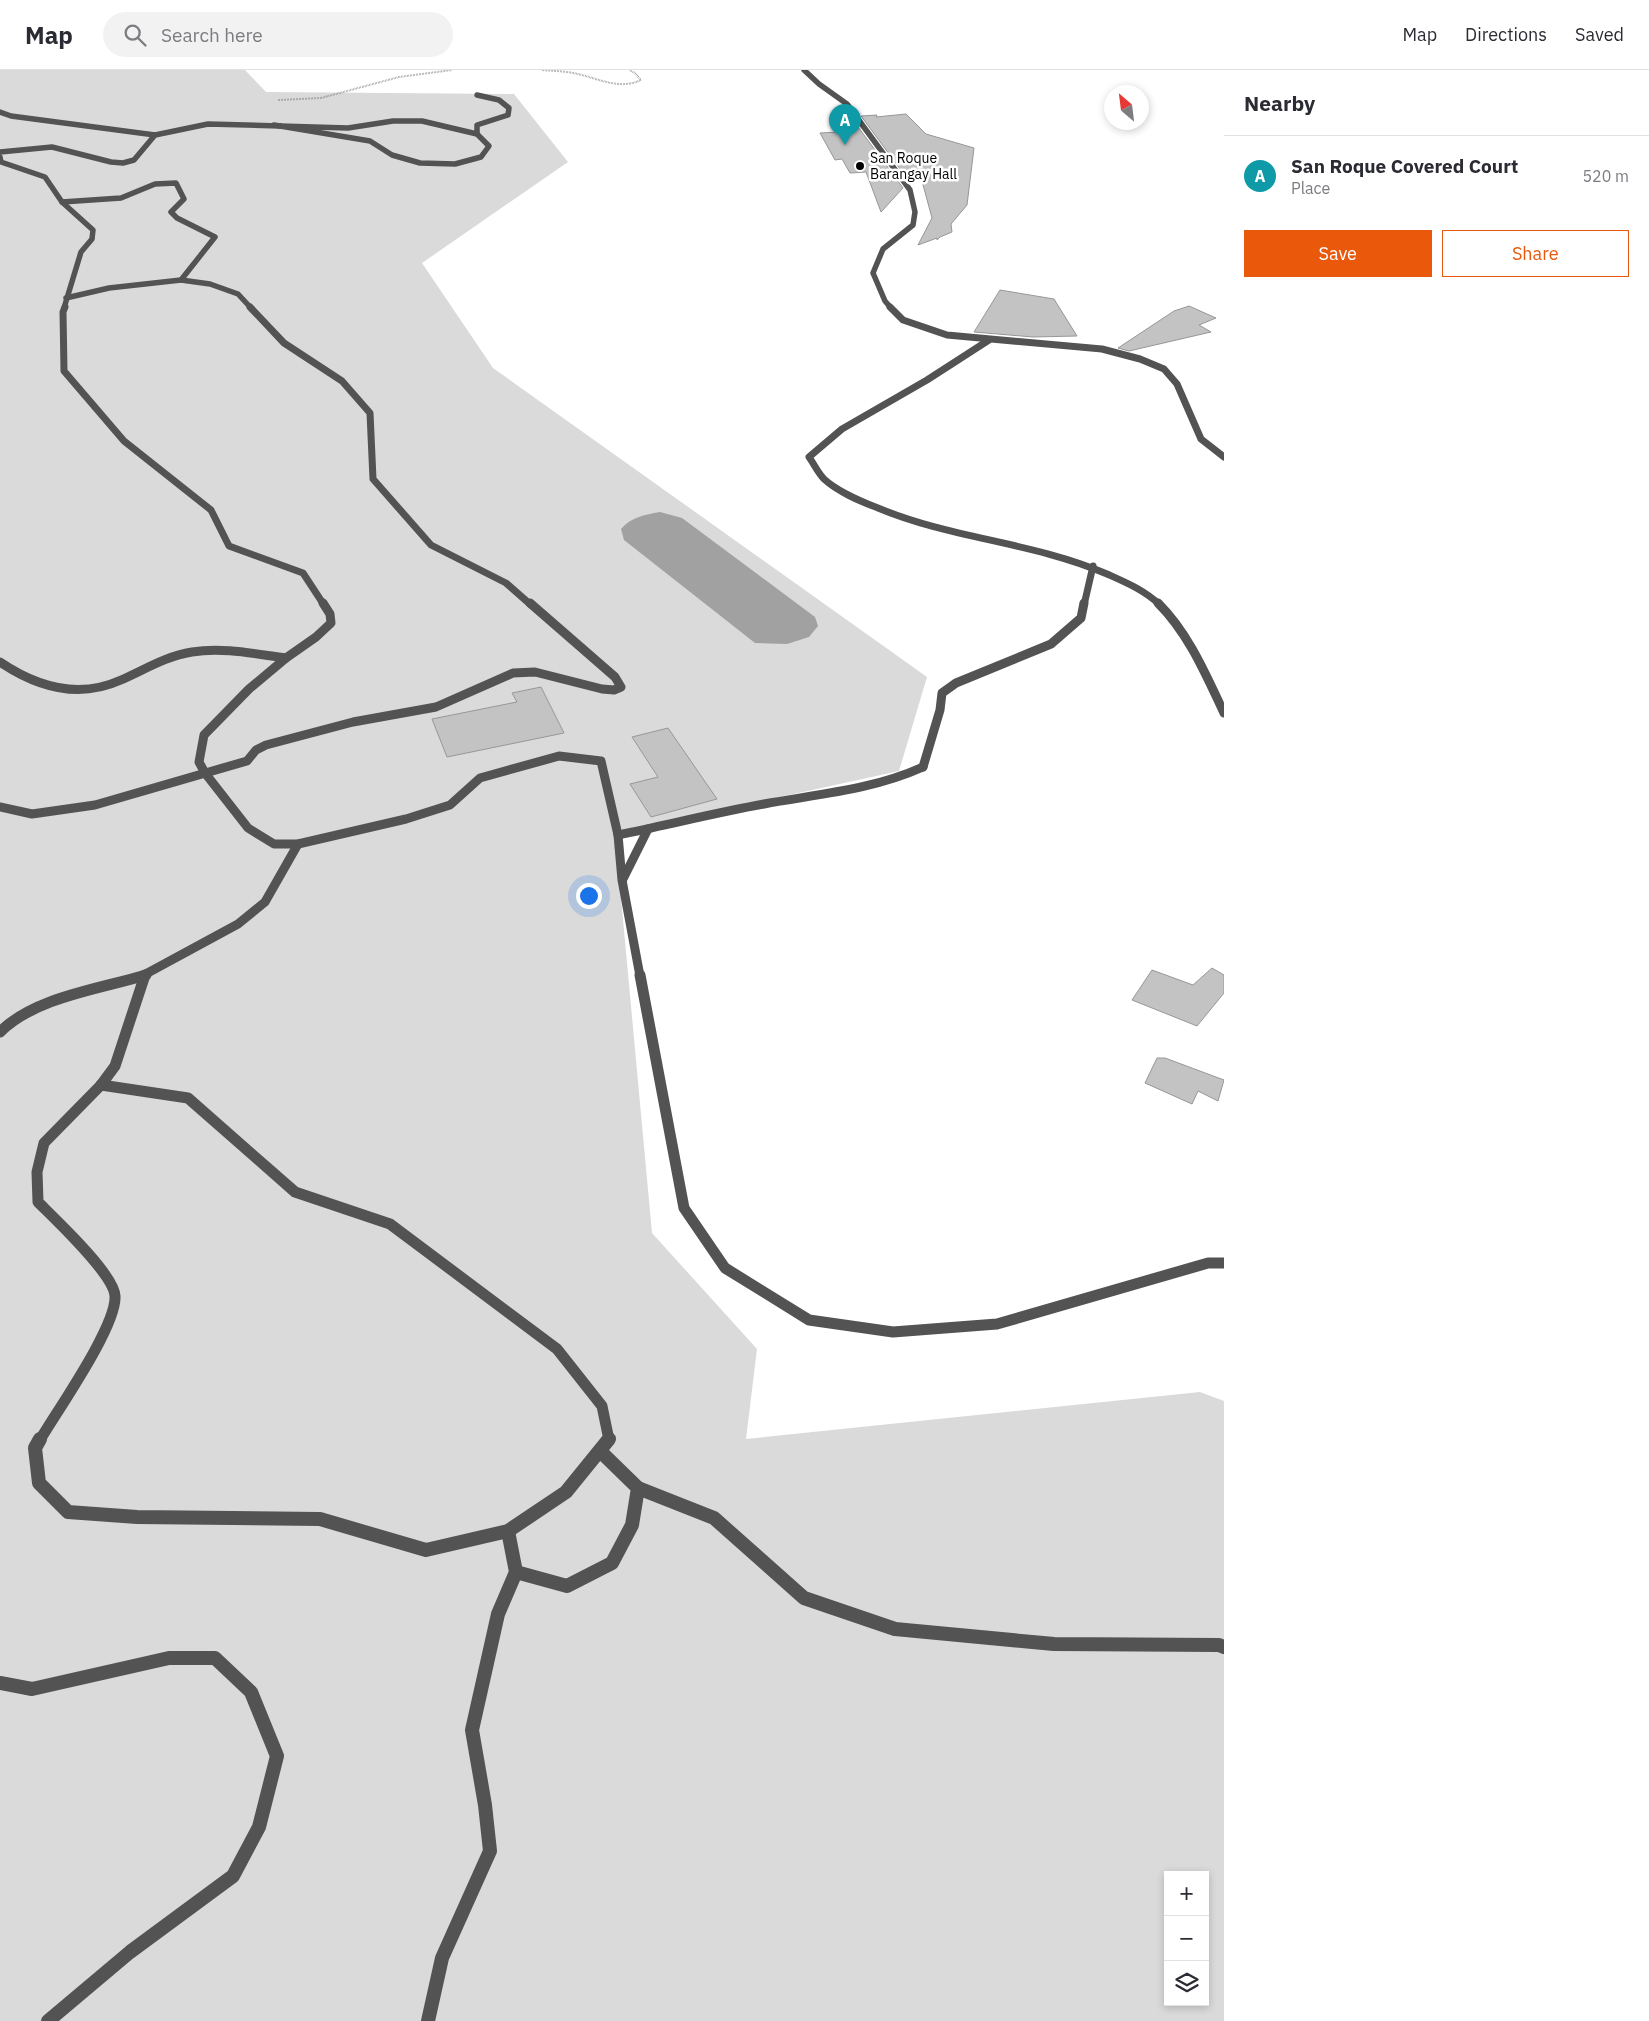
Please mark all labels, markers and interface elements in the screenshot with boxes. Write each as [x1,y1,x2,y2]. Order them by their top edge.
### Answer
search box [103,12,453,57]
text: Map [25,19,73,51]
icon: search [121,21,149,49]
text: Search here [161,23,263,47]
text: Map [1402,23,1437,46]
text: Directions [1465,23,1547,46]
text: Saved [1575,23,1624,46]
north arrow [1104,85,1149,130]
text: Nearby [1244,89,1315,117]
pin: A [829,104,861,145]
place label: San Roque Barangay Hall [870,149,957,183]
text: San Roque Covered Court [1291,154,1518,178]
marker: San Roque Barangay Hall [854,160,866,172]
text: A [1255,166,1265,186]
text: 520 m [1582,166,1629,186]
text: Place [1291,178,1330,198]
button: Save [1244,230,1432,277]
button: Share [1442,230,1629,277]
your location [576,883,602,909]
map controls [1164,1871,1209,2006]
button: + [1164,1871,1209,1916]
button: − [1164,1916,1209,1961]
button: layers [1164,1961,1209,2006]

